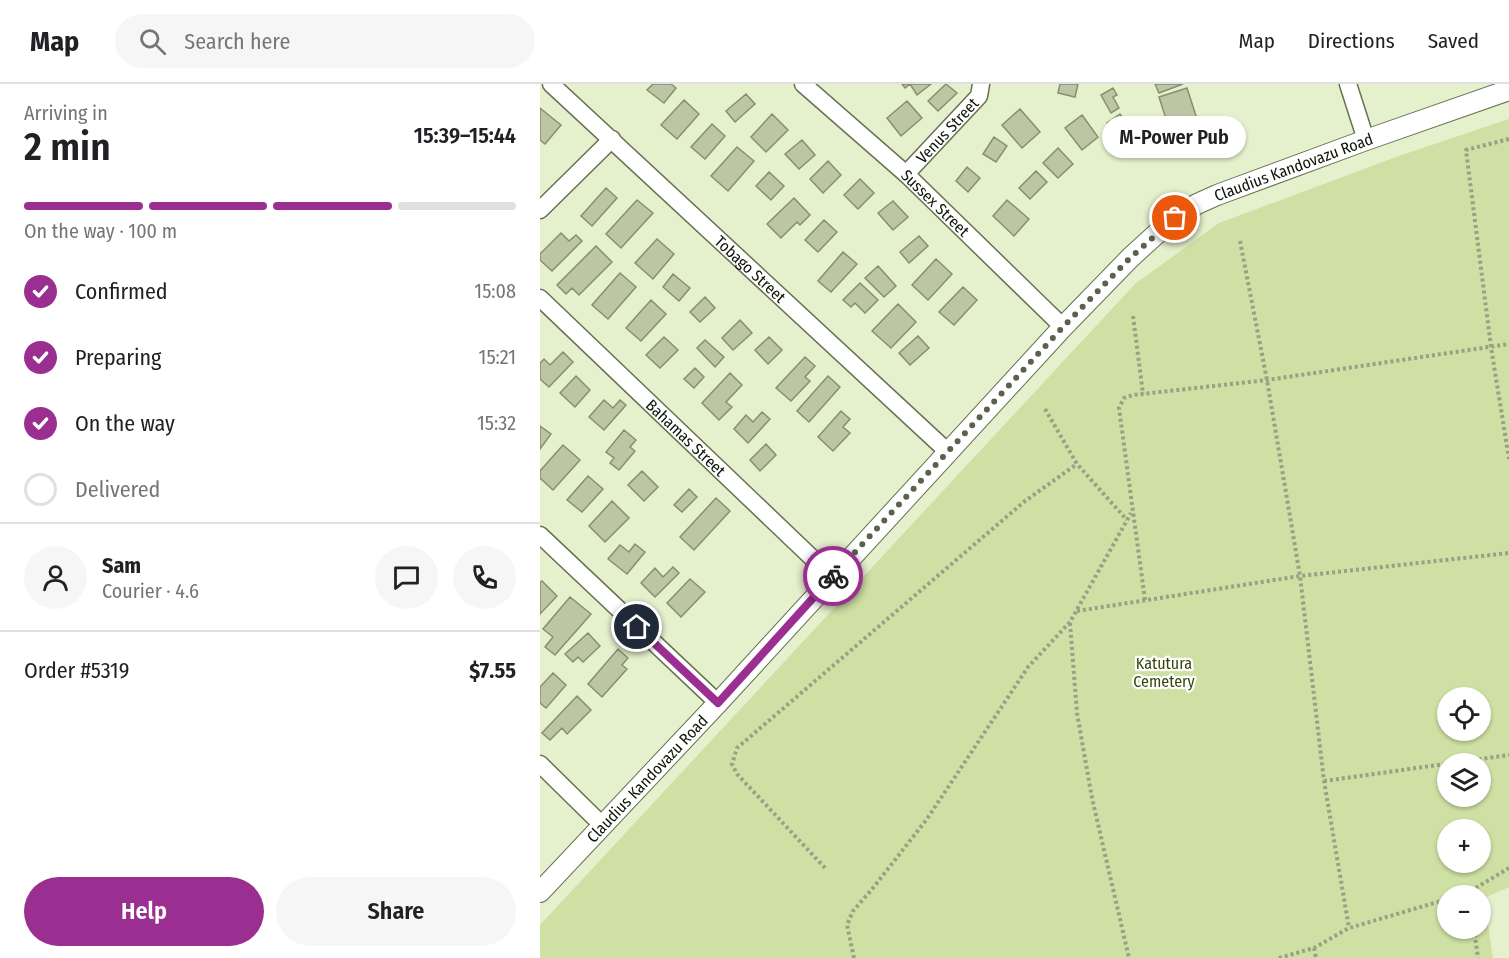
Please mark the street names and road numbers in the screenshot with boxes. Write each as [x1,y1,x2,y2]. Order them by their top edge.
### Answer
street label: Venus Street [912,93,983,167]
street label: Claudius Kandovazu Road [1211,129,1375,205]
street label: Sussex Street [897,165,974,241]
street label: Tobago Street [711,231,790,307]
street label: Bahamas Street [642,395,730,480]
street label: Claudius Kandovazu Road [583,711,711,846]

